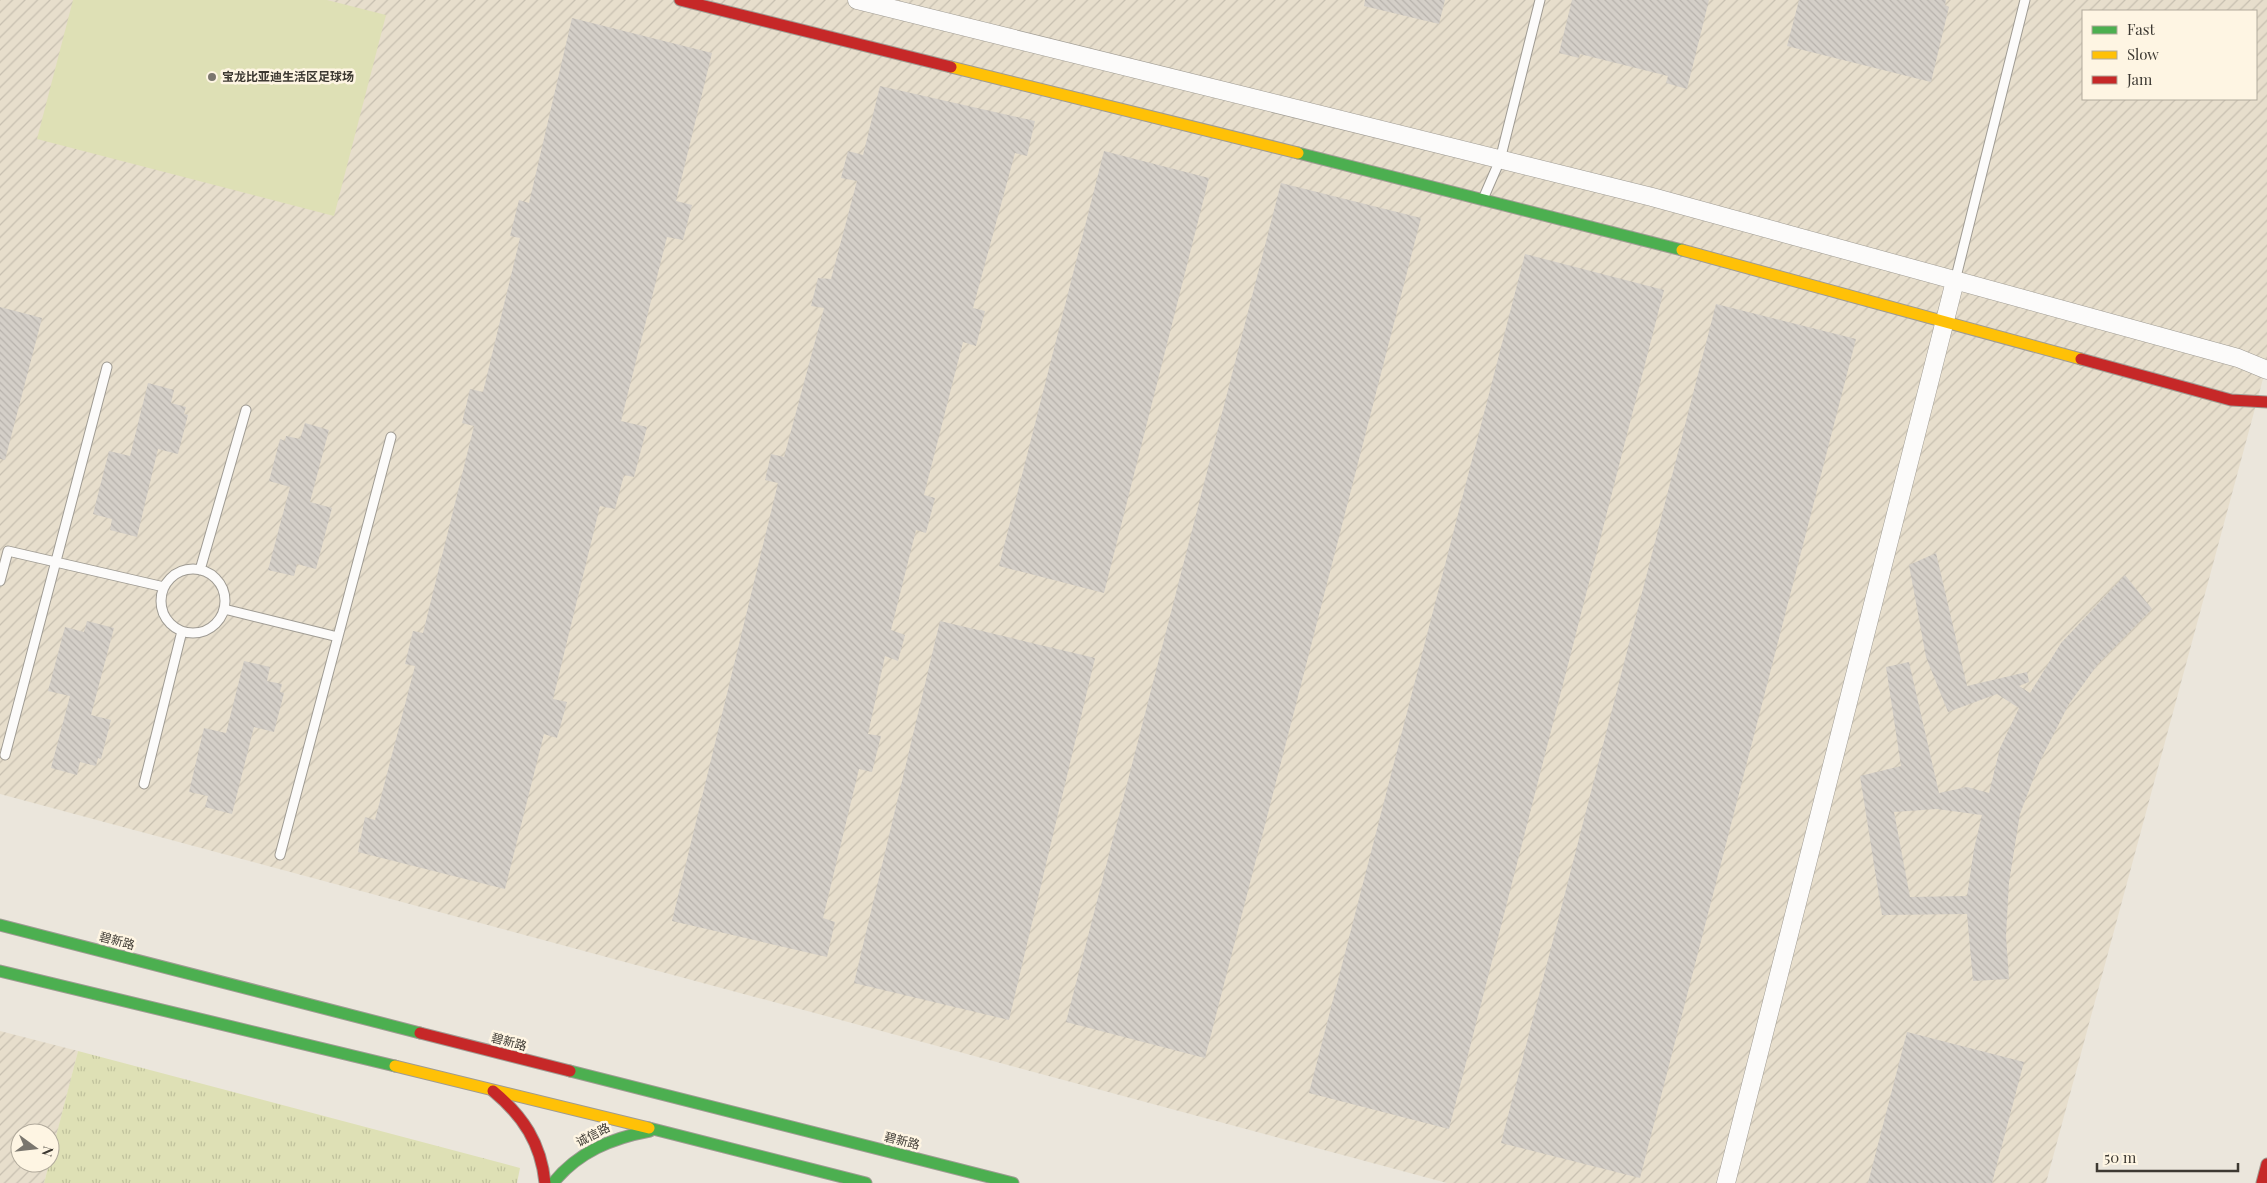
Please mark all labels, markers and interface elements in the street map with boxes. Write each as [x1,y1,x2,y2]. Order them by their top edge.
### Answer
legend [2082,10,2257,100]
text: Fast [2127,19,2156,39]
text: Slow [2127,44,2159,64]
place label: 宝龙比亚迪生活区足球场 [222,68,354,84]
text: Jam [2126,69,2153,89]
marker: 宝龙比亚迪生活区足球场 [206,71,218,83]
street label: 碧新路 [98,928,137,952]
street label: 碧新路 [490,1029,529,1053]
street label: 诚信路 [573,1119,612,1149]
north arrow [10,1123,60,1173]
street label: 碧新路 [883,1128,922,1152]
scale bar [2097,1140,2238,1172]
text: N [38,1144,59,1159]
text: 50 m [2104,1147,2137,1167]

